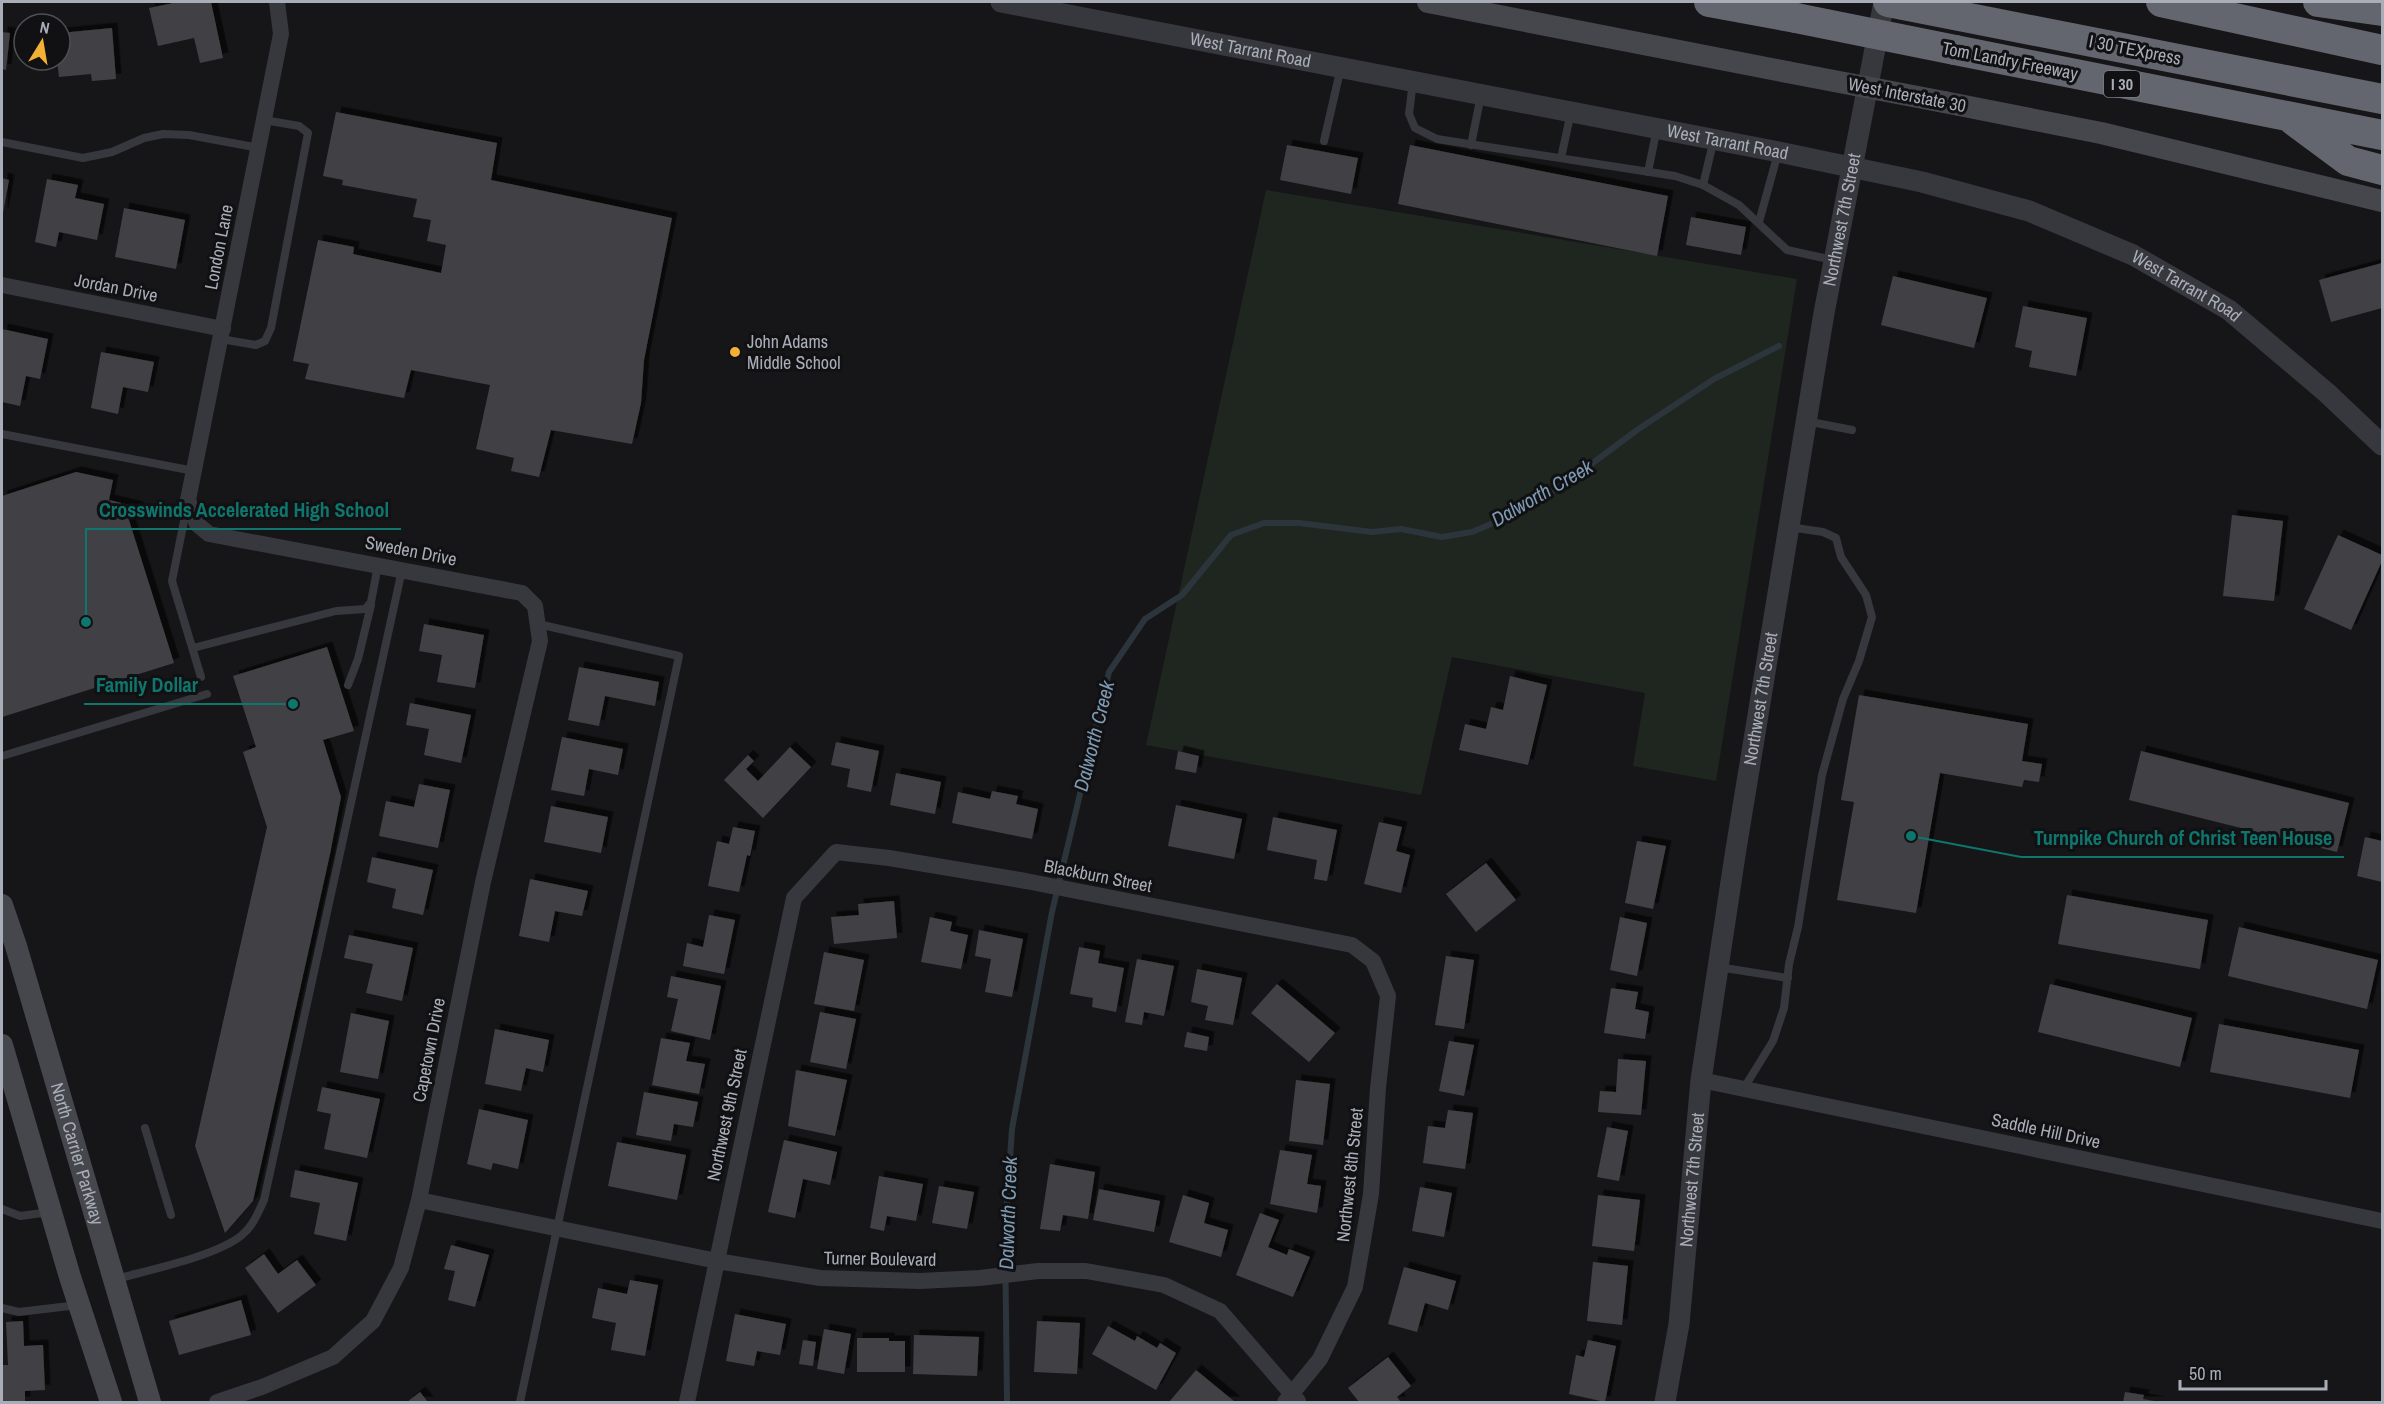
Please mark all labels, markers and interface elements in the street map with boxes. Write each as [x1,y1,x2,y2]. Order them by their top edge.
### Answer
north arrow [12,12,72,72]
text: N [38,16,52,39]
street label: West Tarrant Road [1188,26,1313,74]
street label: I 30 TEXpress [2087,28,2183,71]
street label: Tom Landry Freeway [1940,35,2081,86]
street label: West Interstate 30 [1846,71,1968,118]
road number: I 30 [2104,71,2140,97]
street label: West Tarrant Road [1665,118,1791,166]
street label: Northwest 7th Street [1816,151,1867,288]
street label: London Lane [198,202,239,292]
street label: West Tarrant Road [2127,244,2247,327]
street label: Jordan Drive [72,267,160,308]
place label: John Adams Middle School [747,329,841,375]
marker: John Adams Middle School [728,345,742,359]
water label: Dalworth Creek [1486,452,1598,533]
callout: Crosswinds Accelerated High School [86,491,401,529]
text: Crosswinds Accelerated High School [99,496,389,523]
street label: Sweden Drive [363,529,459,572]
street label: Northwest 7th Street [1737,630,1783,767]
callout: Family Dollar [84,666,211,704]
text: Family Dollar [96,671,199,698]
water label: Dalworth Creek [1067,677,1120,794]
callout: Turnpike Church of Christ Teen House [2021,819,2344,857]
text: Turnpike Church of Christ Teen House [2034,824,2332,851]
street label: Blackburn Street [1042,853,1154,898]
street label: Capetown Drive [406,996,451,1104]
street label: Northwest 9th Street [700,1046,753,1183]
street label: North Carrier Parkway [45,1080,110,1228]
street label: Northwest 8th Street [1330,1107,1369,1243]
street label: Saddle Hill Drive [1989,1107,2103,1154]
street label: Northwest 7th Street [1673,1112,1710,1248]
water label: Dalworth Creek [992,1155,1023,1270]
street label: Turner Boulevard [823,1245,937,1272]
scale bar [2180,1353,2326,1391]
text: 50 m [2189,1361,2222,1386]

